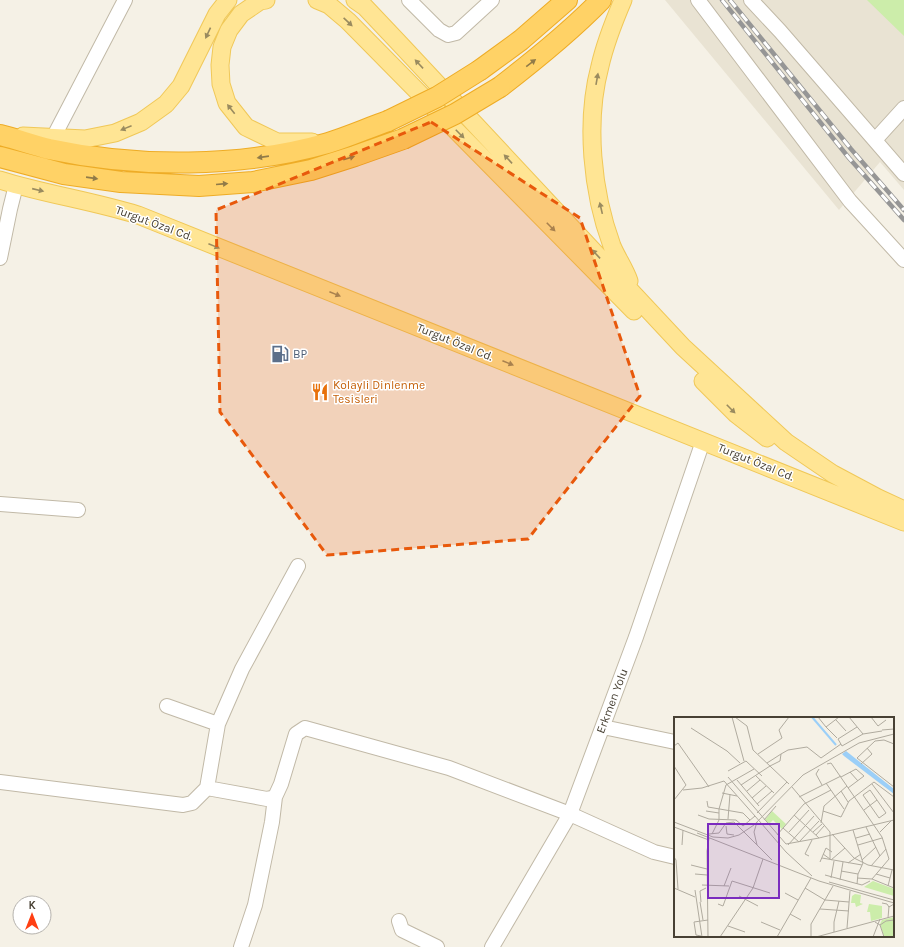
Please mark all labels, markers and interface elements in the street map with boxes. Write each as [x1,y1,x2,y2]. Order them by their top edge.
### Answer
one-way arrow [343,17,353,27]
one-way arrow [205,27,211,39]
one-way arrow [414,59,424,69]
one-way arrow [526,59,536,67]
one-way arrow [594,73,600,85]
one-way arrow [227,103,236,114]
one-way arrow [119,126,131,132]
one-way arrow [455,129,464,139]
one-way arrow [257,154,269,160]
one-way arrow [503,154,512,164]
one-way arrow [343,155,355,161]
one-way arrow [86,175,98,181]
one-way arrow [216,181,228,188]
one-way arrow [31,187,44,193]
one-way arrow [597,202,603,214]
street label: Turgut Özal Cd. [114,203,194,243]
one-way arrow [546,222,556,232]
one-way arrow [209,243,221,249]
one-way arrow [591,249,601,259]
one-way arrow [330,291,342,297]
street label: Turgut Özal Cd. [415,320,495,364]
fuel station icon: BP [270,344,290,364]
place label: BP [293,347,307,361]
one-way arrow [503,360,515,366]
place label: Kolayli Dinlenme Tesisleri [333,378,425,406]
restaurant icon: Kolayli Dinlenme Tesisleri [310,382,330,402]
one-way arrow [726,404,736,414]
street label: Turgut Özal Cd. [716,440,796,484]
street label: Erkmen Yolu [593,667,631,735]
inset map [674,717,894,937]
north arrow [12,895,52,935]
text: K [28,899,36,912]

